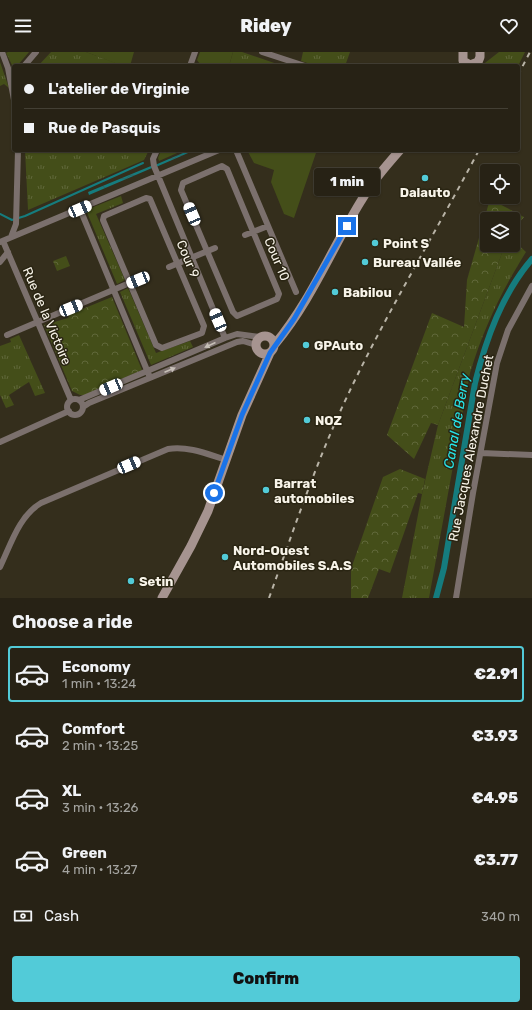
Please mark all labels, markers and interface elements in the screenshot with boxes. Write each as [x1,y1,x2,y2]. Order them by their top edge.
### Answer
icon: menu [12,15,34,37]
text: Ridey [240,15,292,37]
icon: heart [498,15,520,37]
text: L'atelier de Virginie [48,80,190,98]
text: Rue de Pasquis [48,119,160,137]
map controls [480,164,520,252]
button: locate [480,164,520,204]
callout: 1 min [314,168,380,196]
marker: Dalauto [420,173,430,183]
text: 1 min [330,174,364,189]
place label: Dalauto [400,185,450,200]
car [67,199,93,219]
car [182,201,202,227]
button: layers [480,212,520,252]
route end [338,217,356,235]
street label: Cour 10 [261,235,293,283]
place label: Point S [383,236,429,251]
street label: Cour 9 [173,238,203,280]
marker: Point S [370,238,380,248]
place label: Bureau Vallée [373,255,462,270]
marker: Bureau Vallée [360,257,370,267]
street label: Rue de la Victoire [20,265,74,367]
car [125,270,151,290]
place label: Babilou [343,285,392,300]
marker: Babilou [330,287,340,297]
car [58,298,84,318]
car [208,307,228,333]
place label: GPAuto [314,338,363,353]
marker: GPAuto [301,340,311,350]
one-way arrow [204,342,215,348]
street label: Rue Jacques Alexandre Duchet [446,353,496,543]
one-way arrow [165,366,177,372]
water label: Canal de Berry [440,371,474,470]
car [98,377,124,397]
place label: NOZ [315,413,342,428]
marker: NOZ [302,415,312,425]
car [116,455,142,475]
place label: Barrat automobiles [274,476,354,506]
route start [205,484,223,502]
marker: Barrat automobiles [261,485,271,495]
place label: Nord-Ouest Automobiles S.A.S [233,543,352,573]
marker: Nord-Ouest Automobiles S.A.S [220,552,230,562]
place label: Setin [139,574,173,589]
marker: Setin [126,576,136,586]
text: Choose a ride [12,611,133,633]
icon: car [14,656,50,692]
text: Economy [62,658,131,676]
text: €2.91 [474,665,518,683]
text: 1 min · 13:24 [62,676,136,691]
icon: car [14,718,50,754]
text: Comfort [62,720,125,738]
text: €3.93 [472,727,518,745]
text: 2 min · 13:25 [62,738,138,753]
icon: car [14,780,50,816]
text: XL [62,782,81,800]
text: €4.95 [472,789,518,807]
text: 3 min · 13:26 [62,800,138,815]
icon: car [14,842,50,878]
text: Green [62,844,107,862]
text: €3.77 [474,851,518,869]
text: 4 min · 13:27 [62,862,138,877]
icon: cash [12,905,34,927]
text: Cash [44,907,79,925]
text: 340 m [481,909,520,924]
button: Confirm [12,956,520,1002]

